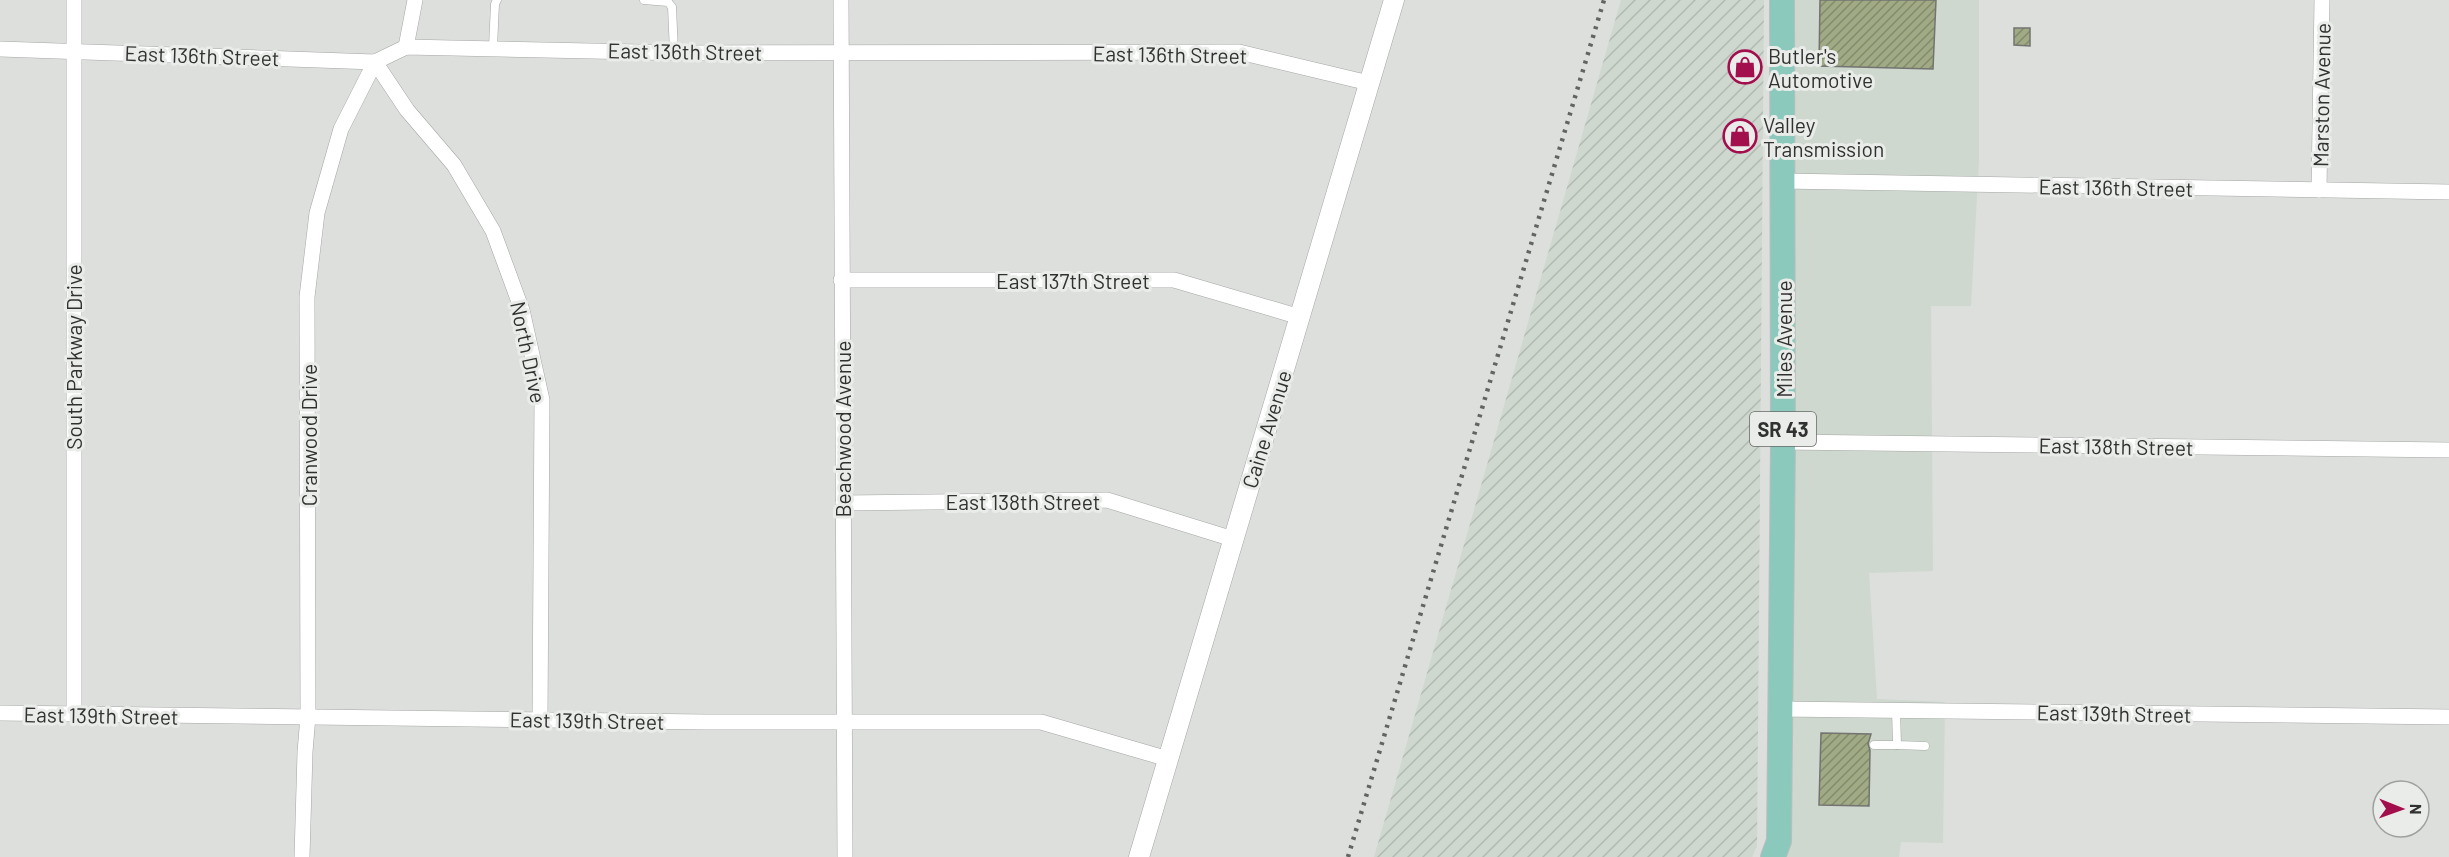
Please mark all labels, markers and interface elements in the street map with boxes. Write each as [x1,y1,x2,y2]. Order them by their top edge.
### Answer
street label: Marston Avenue [2307,23,2335,167]
street label: East 136th Street [607,37,763,65]
street label: East 136th Street [124,40,280,70]
street label: East 136th Street [1092,40,1248,68]
place label: Butler's Automotive [1768,43,1873,92]
shop icon: Butler's Automotive [1727,49,1763,85]
place label: Valley Transmission [1763,112,1884,161]
shop icon: Valley Transmission [1722,118,1758,154]
street label: East 136th Street [2038,173,2194,201]
street label: South Parkway Drive [61,264,86,450]
street label: East 137th Street [996,268,1150,293]
street label: Miles Avenue [1771,280,1796,398]
street label: North Drive [506,299,552,405]
street label: Beachwood Avenue [830,340,855,518]
street label: Cranwood Drive [296,364,321,506]
street label: Caine Avenue [1236,367,1296,491]
road number: SR 43 [1750,412,1816,446]
street label: East 138th Street [2038,432,2194,460]
street label: East 138th Street [946,489,1100,514]
street label: East 139th Street [2036,699,2192,727]
street label: East 139th Street [23,701,179,729]
street label: East 139th Street [509,706,665,734]
north arrow [2371,779,2431,839]
text: N [2407,804,2426,815]

